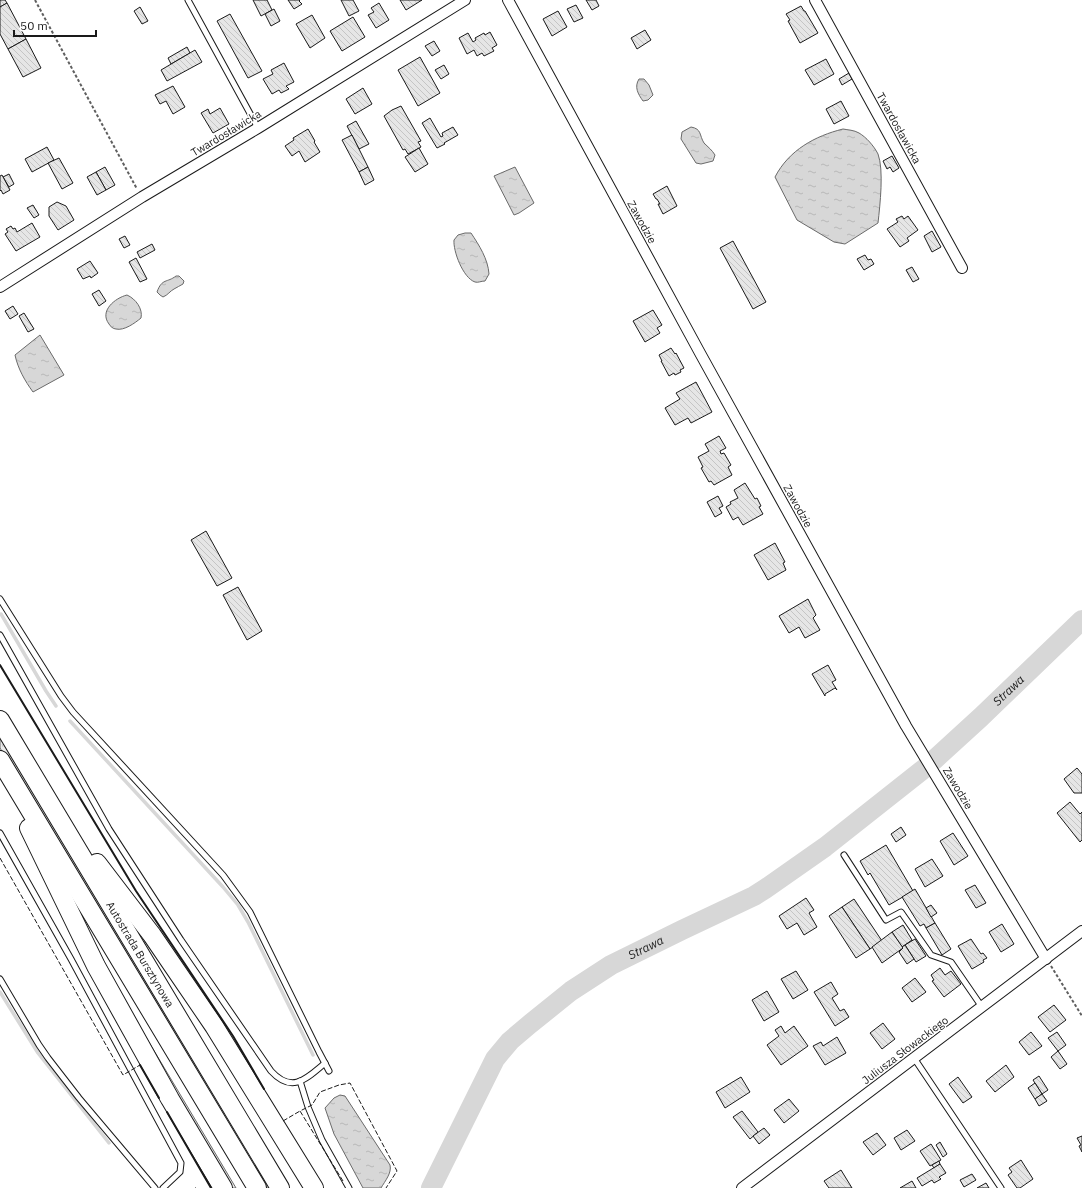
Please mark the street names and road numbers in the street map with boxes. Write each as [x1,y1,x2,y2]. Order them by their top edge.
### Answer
street label: Twardosławicka [874,90,924,166]
street label: Twardosławicka [188,107,264,159]
street label: Zawodzie [624,198,660,246]
street label: Zawodzie [780,482,816,530]
street label: Zawodzie [940,764,976,812]
street label: Autostrada Bursztynowa [103,899,177,1010]
street label: Juliusza Słowackiego [859,1013,951,1087]

